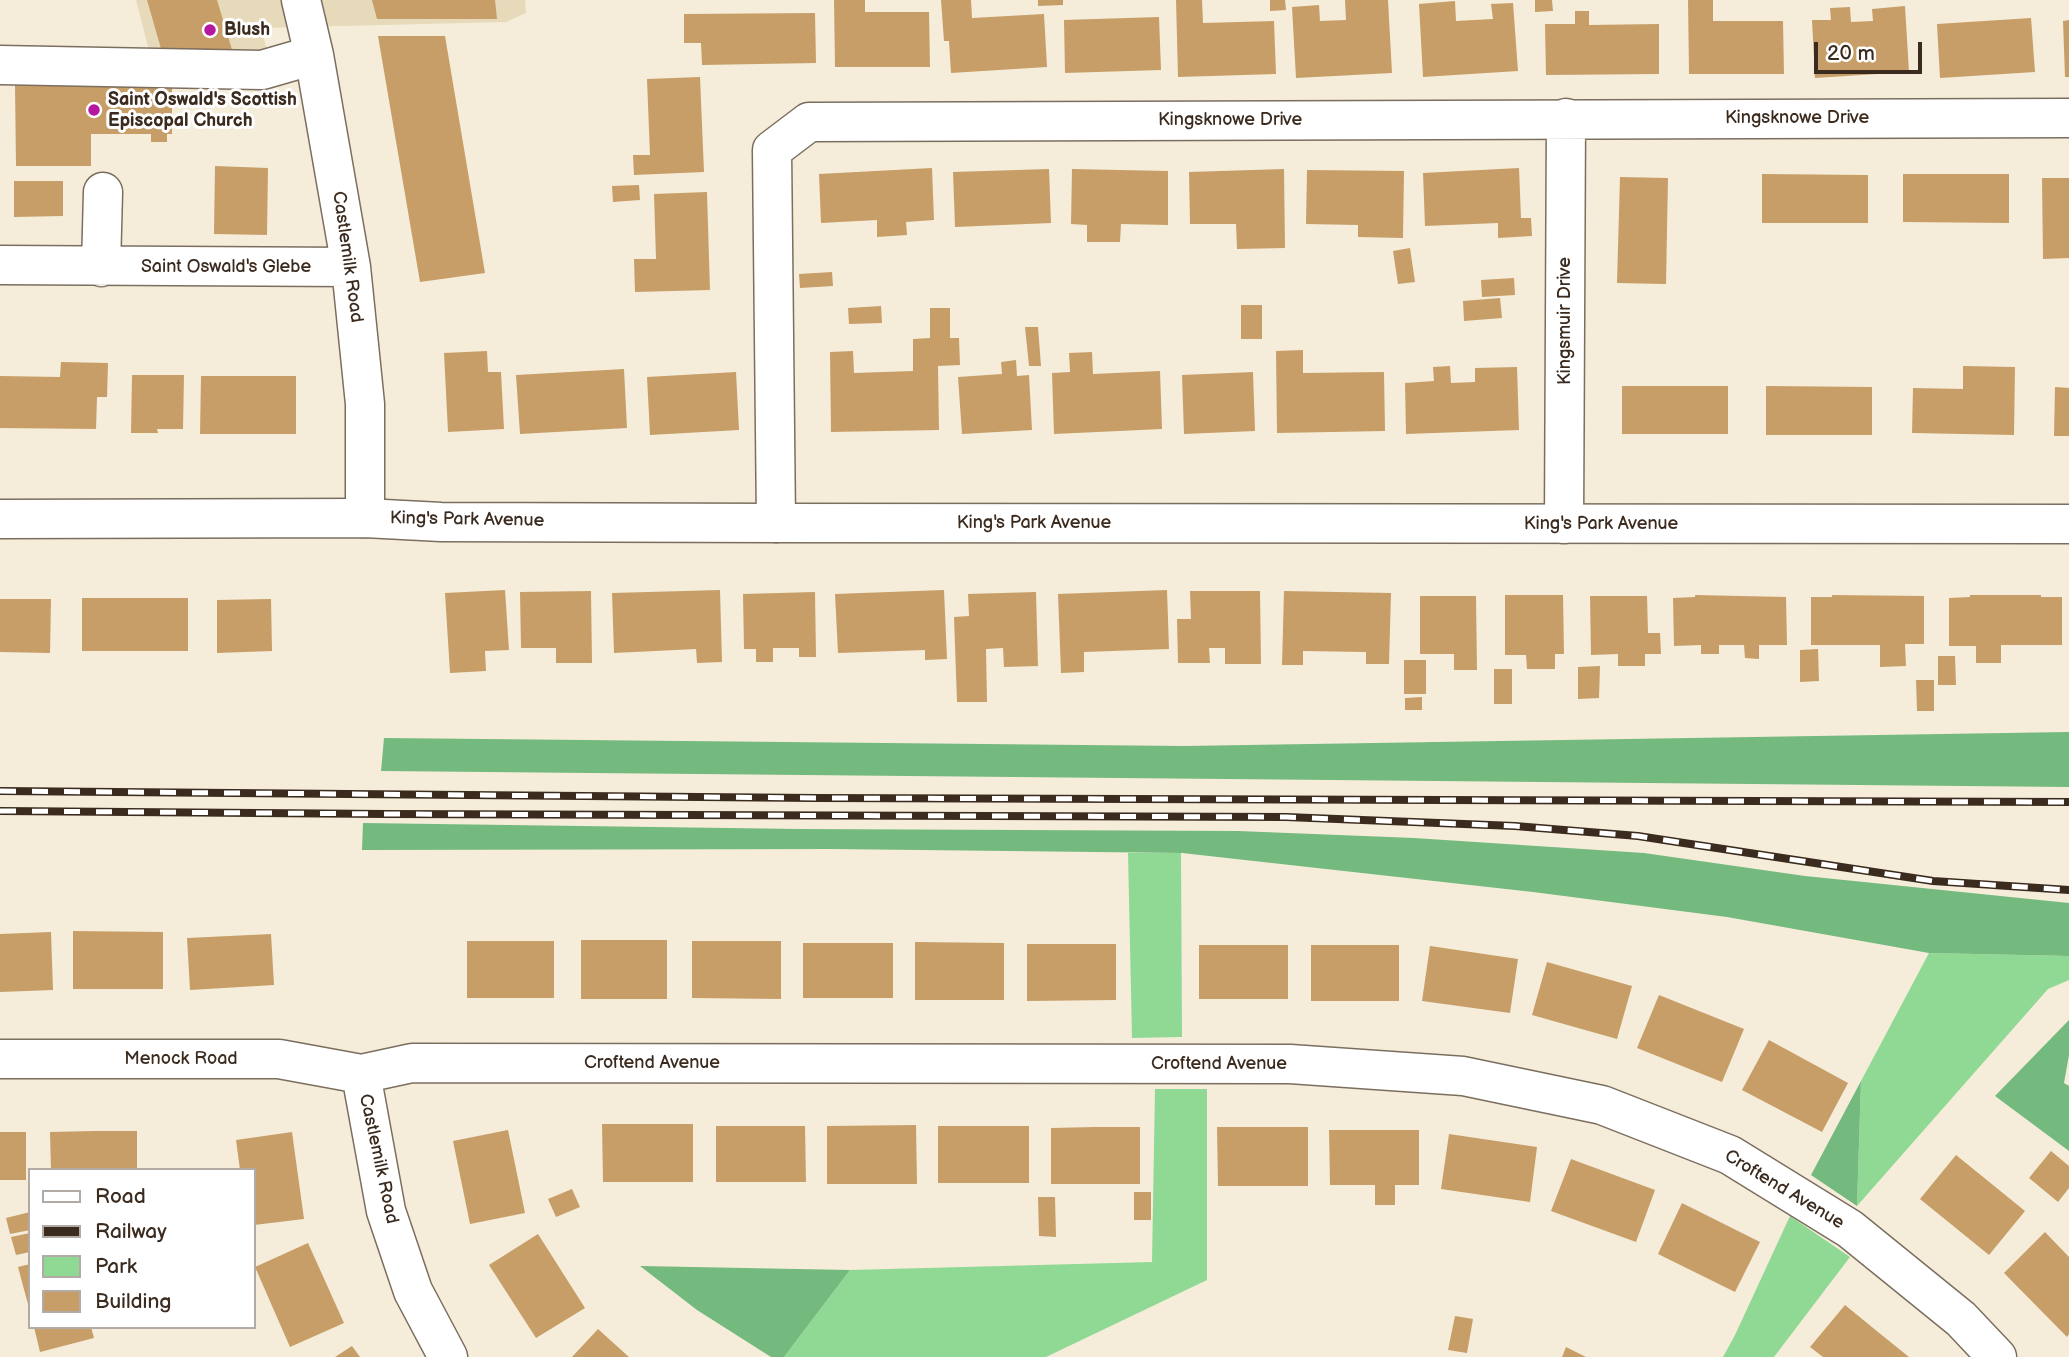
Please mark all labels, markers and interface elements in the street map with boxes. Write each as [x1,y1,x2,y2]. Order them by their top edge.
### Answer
place label: Blush [224,19,270,41]
marker: Blush [202,22,218,38]
scale bar [1817,28,1926,72]
text: 20 m [1827,41,1875,66]
place label: Saint Oswald's Scottish Episcopal Church [108,89,297,132]
marker: Saint Oswald's Scottish Episcopal Church [86,102,102,118]
street label: Kingsknowe Drive [1725,107,1869,129]
street label: Kingsknowe Drive [1158,109,1302,131]
street label: Castlemilk Road [327,190,367,324]
street label: Saint Oswald's Glebe [141,256,311,278]
street label: Kingsmuir Drive [1554,257,1576,385]
street label: King's Park Avenue [390,508,544,532]
street label: King's Park Avenue [957,512,1111,534]
street label: King's Park Avenue [1524,513,1678,535]
street label: Menock Road [124,1048,238,1070]
street label: Croftend Avenue [584,1052,720,1074]
street label: Croftend Avenue [1151,1053,1287,1075]
street label: Castlemilk Road [354,1092,402,1226]
street label: Croftend Avenue [1720,1146,1848,1234]
legend [28,1168,256,1329]
text: Road [95,1184,146,1209]
text: Railway [95,1219,167,1244]
text: Park [95,1254,137,1279]
text: Building [95,1289,171,1314]

